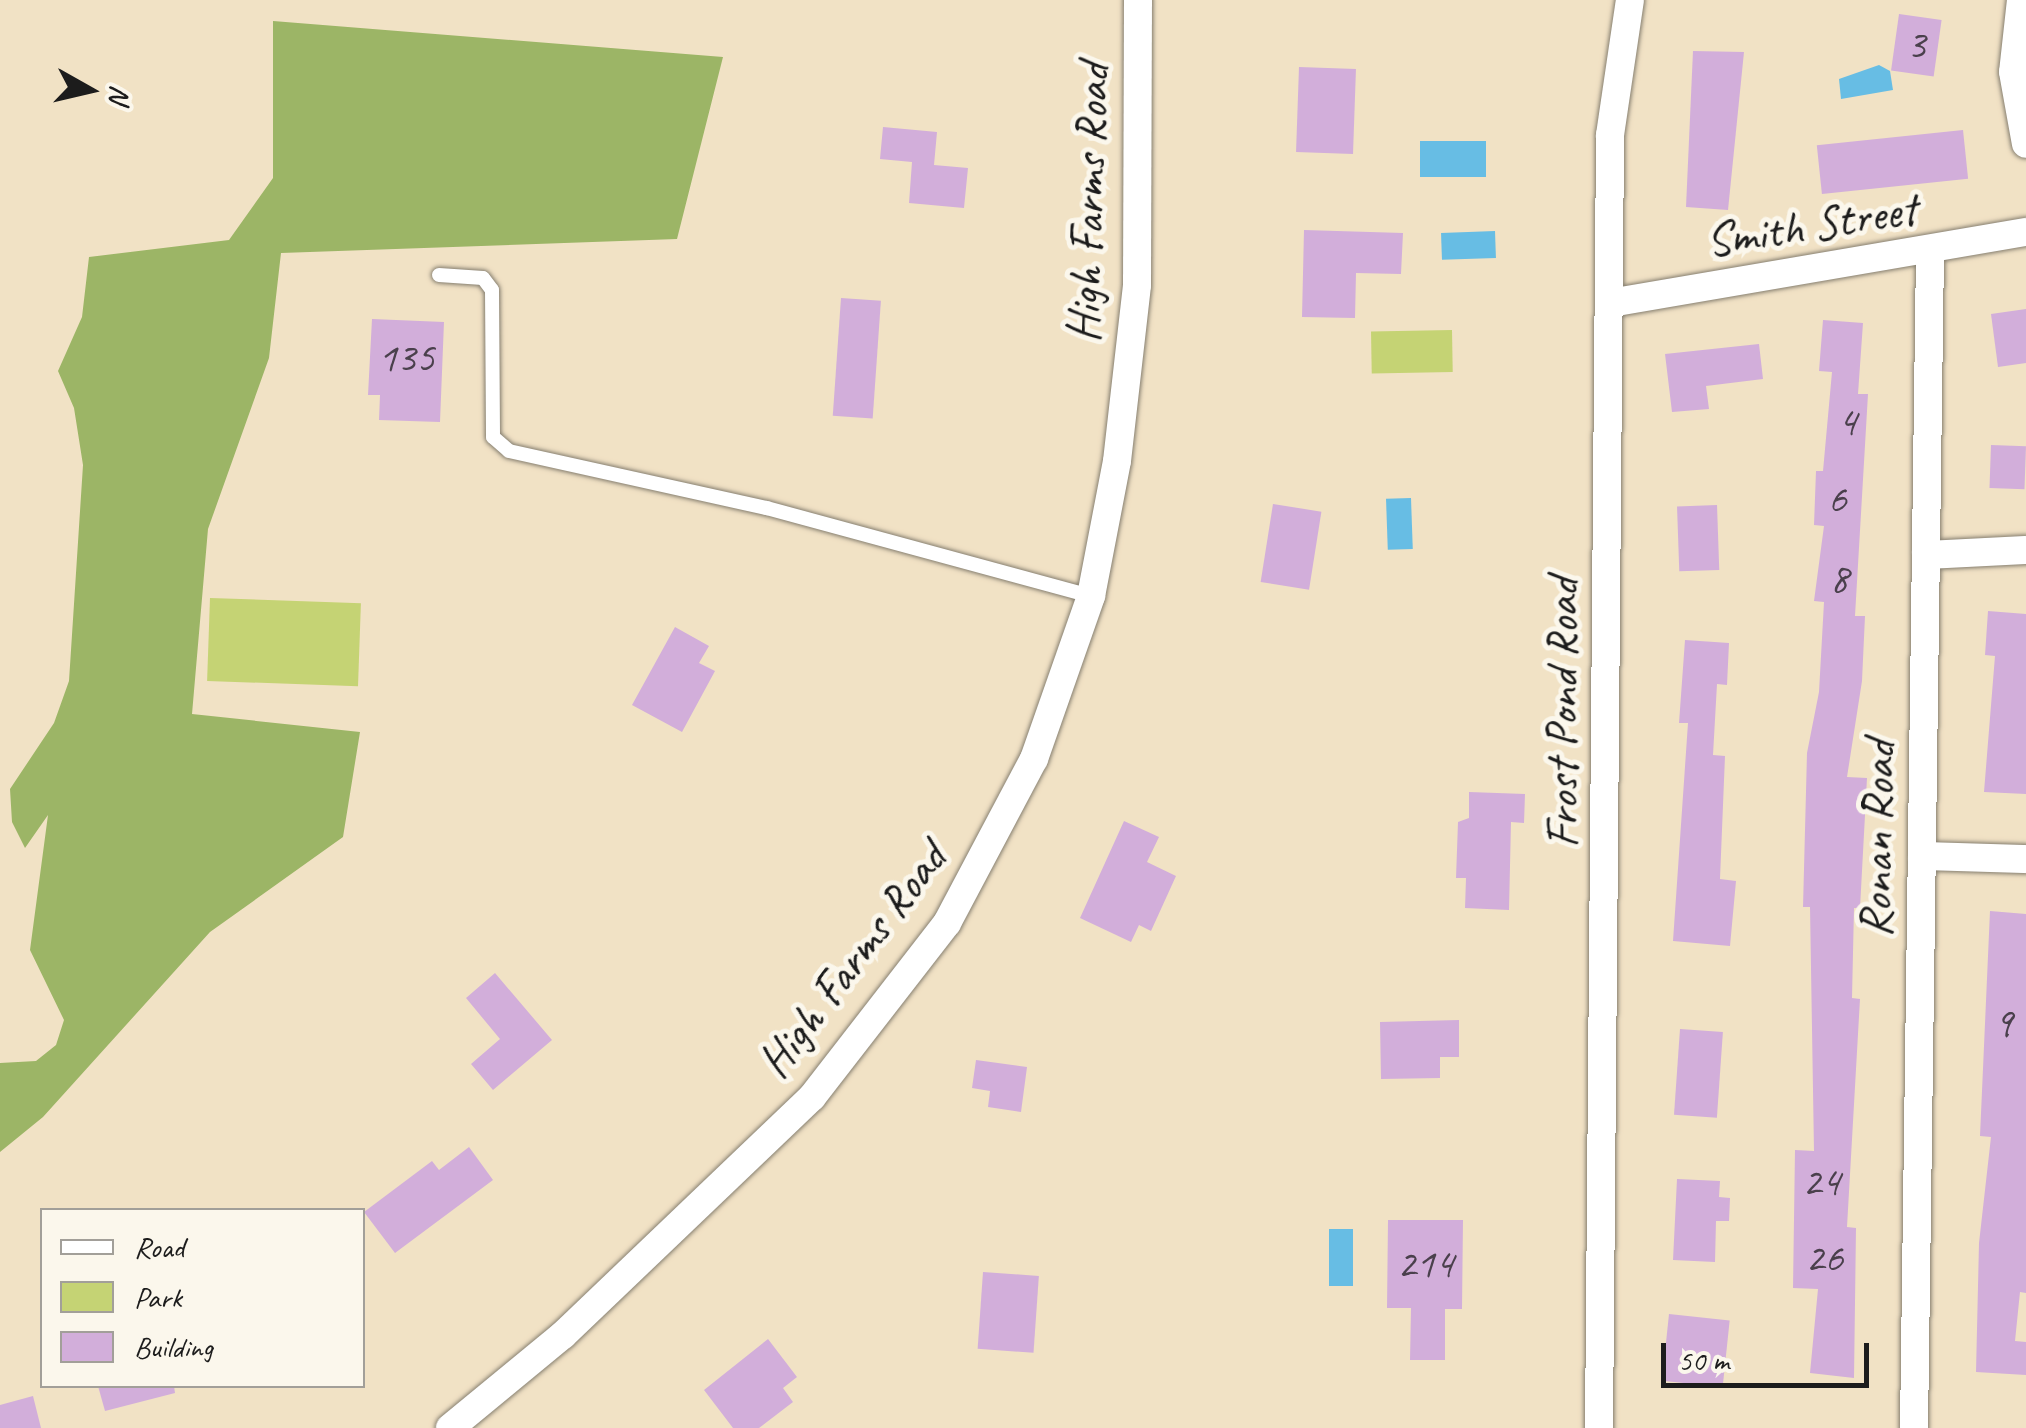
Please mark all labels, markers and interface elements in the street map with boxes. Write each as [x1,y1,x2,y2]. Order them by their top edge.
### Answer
house number: 3 [1907,20,1925,70]
north arrow [40,40,140,140]
street label: High Farms Road [1054,60,1122,346]
text: N [102,83,139,105]
street label: Smith Street [1701,180,1921,270]
house number: 135 [378,333,434,383]
house number: 4 [1838,397,1856,447]
house number: 6 [1828,474,1846,524]
house number: 8 [1830,554,1848,604]
street label: Frost Pond Road [1533,578,1591,848]
street label: Ronan Road [1846,740,1908,938]
street label: High Farms Road [744,830,960,1090]
house number: 9 [1994,998,2012,1048]
house number: 24 [1802,1157,1840,1207]
legend [40,1208,365,1388]
text: Road [134,1228,184,1266]
house number: 26 [1805,1233,1843,1283]
house number: 214 [1397,1239,1453,1289]
text: Park [134,1278,182,1316]
scale bar [1666,1323,1874,1385]
text: Building [134,1328,213,1366]
text: 50 m [1678,1341,1729,1379]

